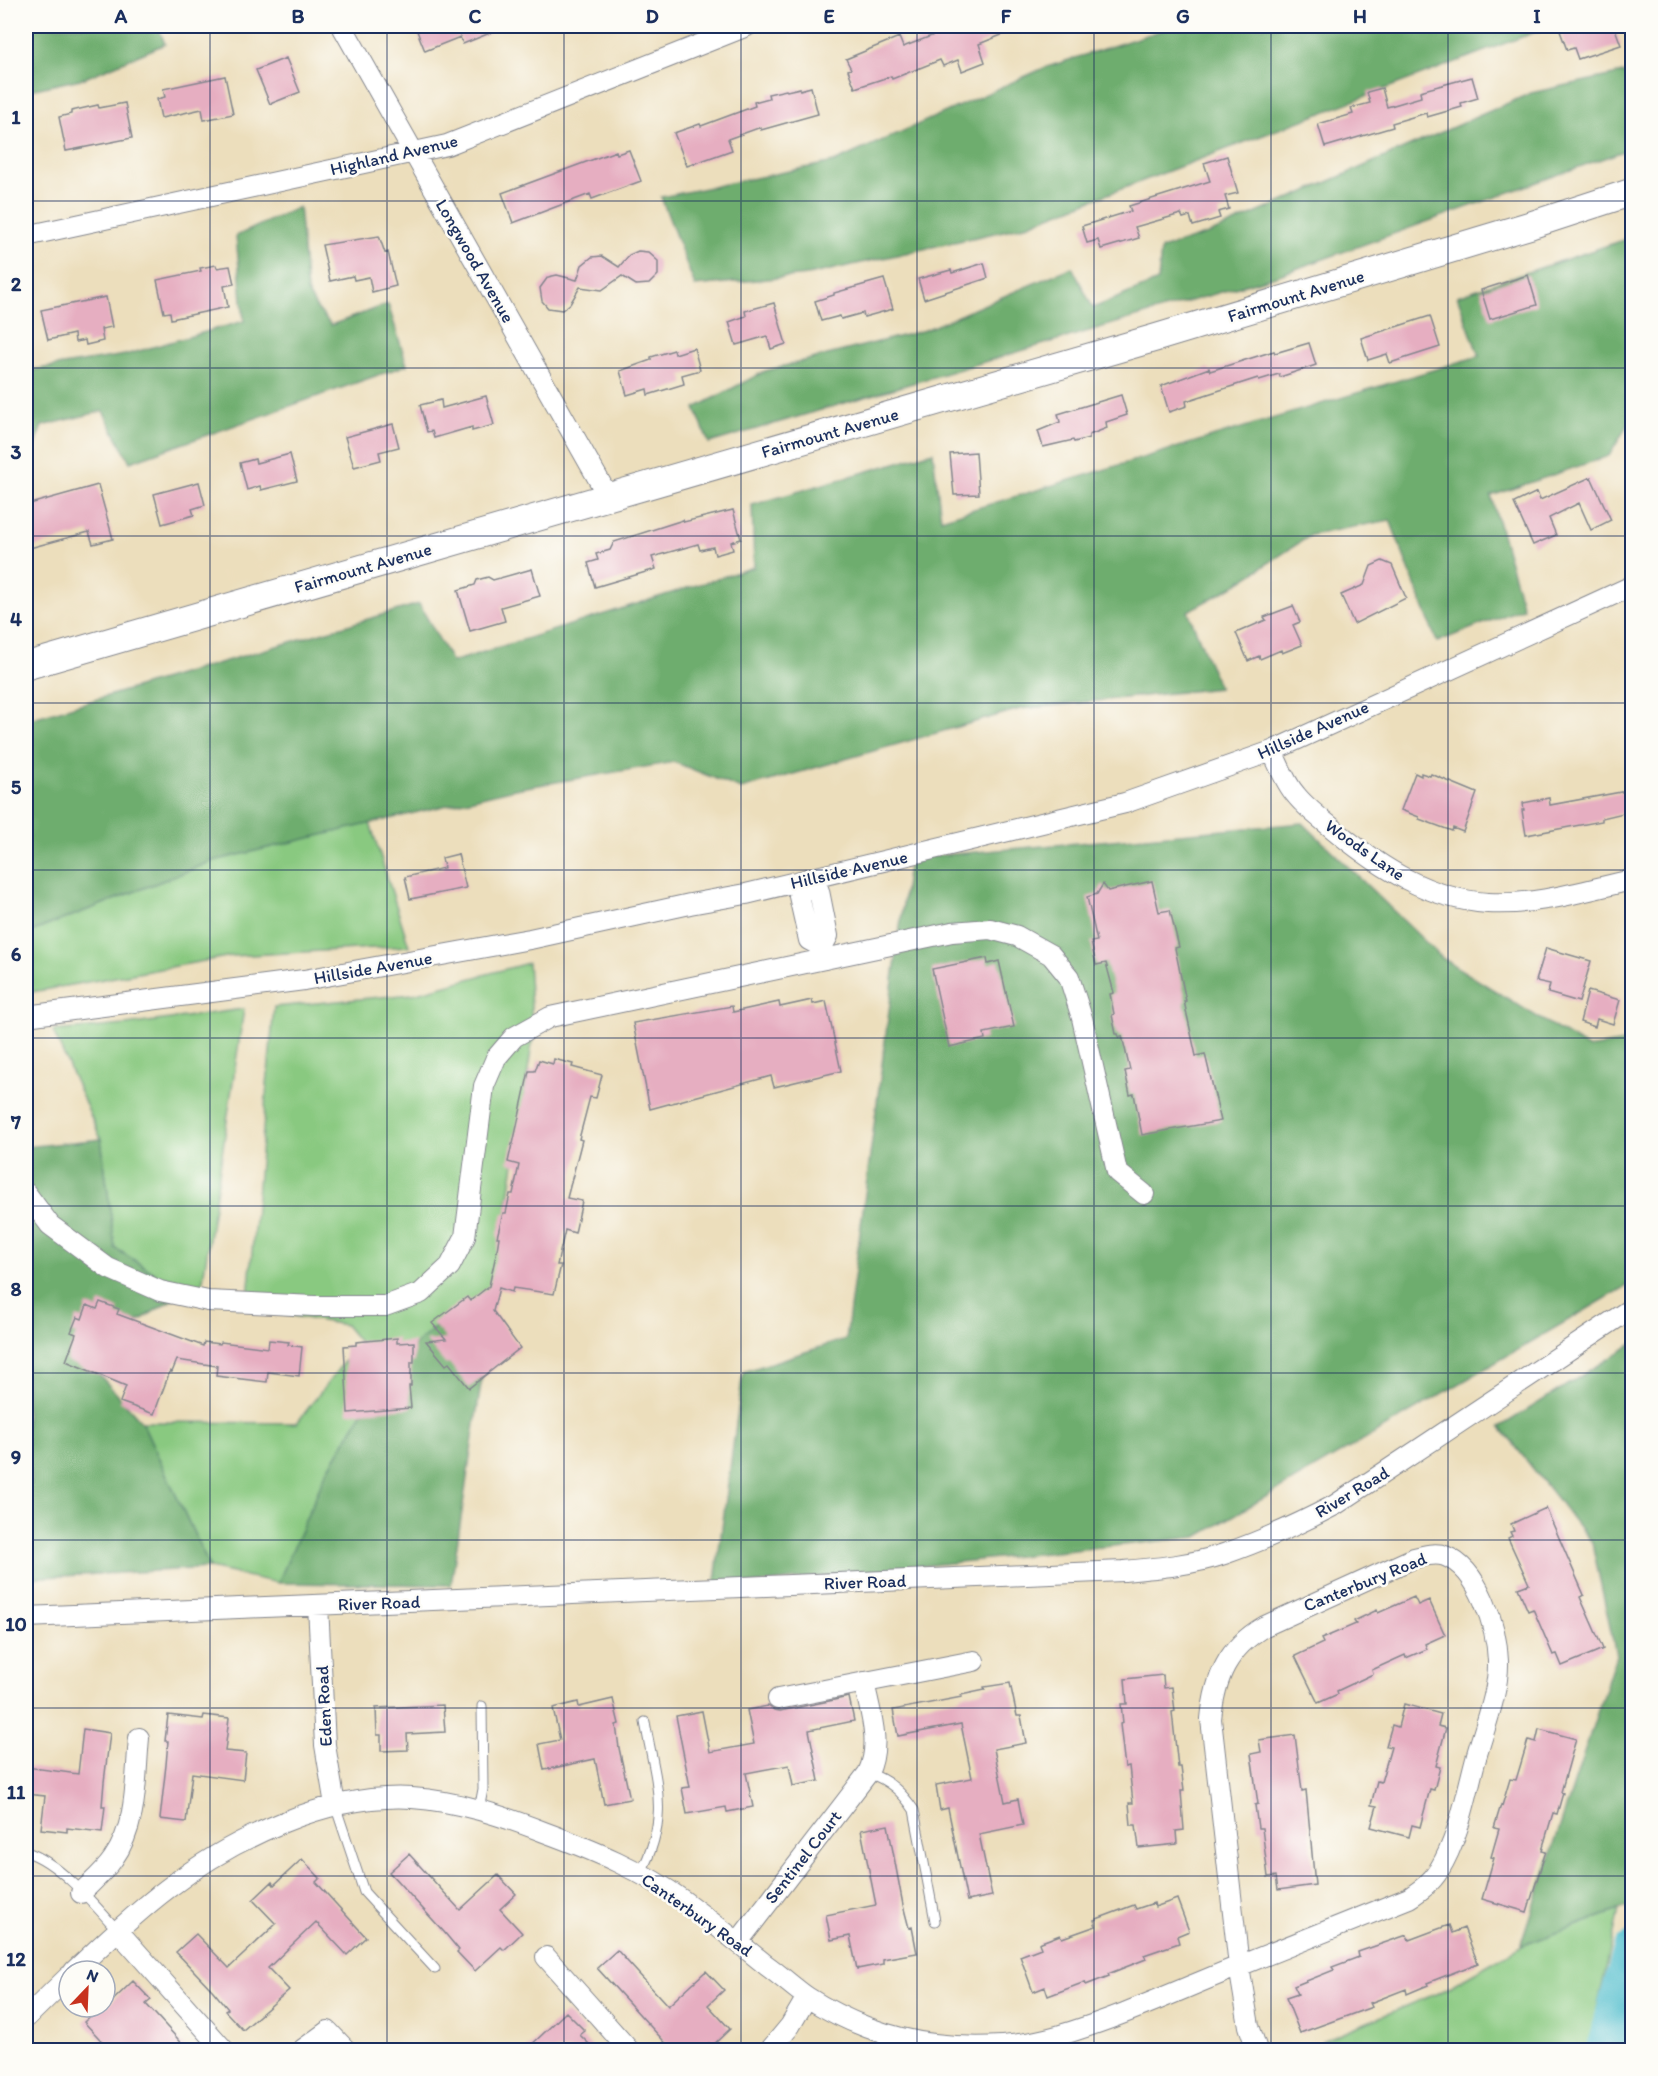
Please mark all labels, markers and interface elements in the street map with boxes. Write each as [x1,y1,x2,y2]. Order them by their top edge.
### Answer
text: A [114,4,128,28]
text: B [292,4,305,28]
text: C [469,4,482,28]
text: D [645,4,659,28]
text: E [823,4,835,28]
text: F [1001,4,1012,28]
text: G [1176,4,1190,28]
text: H [1353,4,1367,28]
text: I [1533,4,1541,28]
text: 1 [11,105,21,129]
street label: Highland Avenue [328,130,460,180]
street label: Longwood Avenue [431,195,519,327]
street label: Fairmount Avenue [1225,265,1367,327]
text: 2 [11,272,22,296]
street label: Fairmount Avenue [759,403,901,463]
text: 3 [11,440,22,464]
street label: Fairmount Avenue [292,538,434,598]
text: 4 [10,607,22,631]
street label: Hillside Avenue [1254,696,1372,764]
text: 5 [11,775,22,799]
street label: Woods Lane [1321,815,1409,885]
street label: Hillside Avenue [788,846,910,894]
text: 6 [11,942,22,966]
street label: Hillside Avenue [312,947,434,989]
text: 7 [10,1110,21,1134]
text: 8 [11,1277,22,1301]
text: 9 [11,1445,21,1469]
street label: River Road [1311,1461,1393,1523]
street label: Canterbury Road [1300,1547,1430,1617]
street label: River Road [823,1570,907,1594]
street label: River Road [337,1591,421,1615]
text: 10 [5,1612,27,1636]
street label: Eden Road [311,1665,337,1747]
text: 11 [7,1780,26,1804]
street label: Sentinel Court [760,1806,846,1908]
street label: Canterbury Road [637,1868,757,1962]
text: 12 [6,1947,26,1971]
north arrow [57,1959,117,2019]
text: N [84,1965,101,1987]

